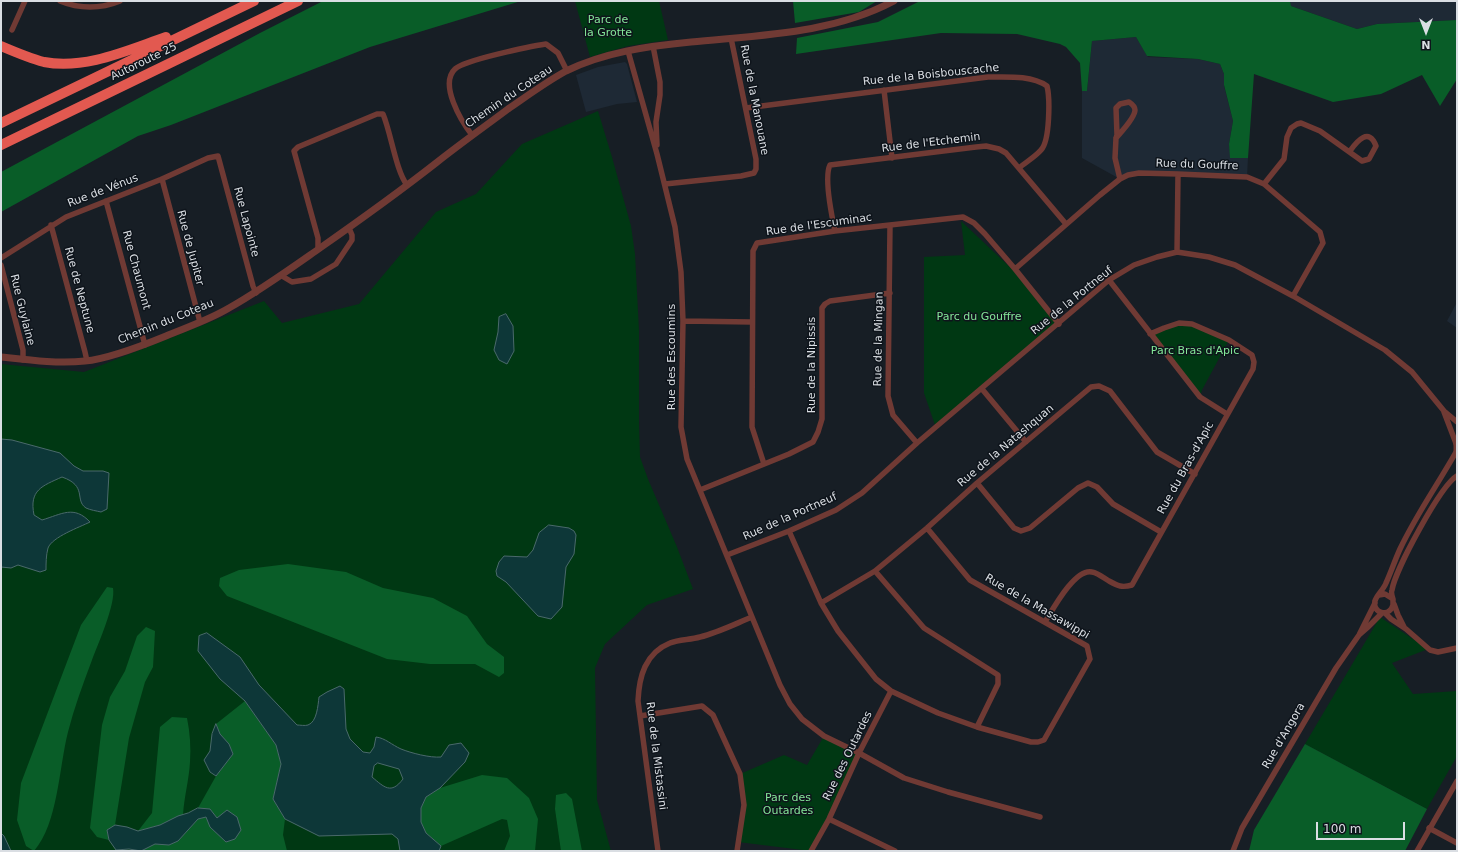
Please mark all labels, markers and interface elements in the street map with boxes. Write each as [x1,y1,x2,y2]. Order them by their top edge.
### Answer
north arrow [1406,12,1446,52]
park label: Parc de la Grotte [584,13,632,39]
text: N [1421,38,1431,51]
street label: Autoroute 25 [109,40,179,84]
street label: Rue de la Manouane [737,44,771,156]
street label: Rue de la Boisbouscache [862,61,1000,89]
street label: Chemin du Coteau [463,63,555,131]
street label: Rue de l'Etchemin [881,130,981,156]
street label: Rue du Gouffre [1155,157,1239,173]
street label: Rue de Vénus [66,171,140,211]
street label: Rue Lapointe [230,185,262,259]
street label: Rue de Jupiter [174,209,206,287]
street label: Rue de l'Escuminac [765,211,873,239]
street label: Rue Chaumont [119,229,153,311]
street label: Rue de Neptune [61,245,97,335]
street label: Rue de la Portneuf [1028,264,1116,338]
street label: Rue Guylaine [7,273,37,347]
street label: Rue de la Mingan [872,291,886,387]
street label: Chemin du Coteau [116,297,216,347]
street label: Rue des Escoumins [665,304,679,410]
park label: Parc du Gouffre [936,310,1022,324]
street label: Rue de la Nipissis [805,317,819,413]
park label: Parc Bras d'Apic [1151,344,1239,358]
street label: Rue de la Natashquan [955,402,1057,490]
street label: Rue du Bras-d'Apic [1155,419,1217,517]
street label: Rue de la Portneuf [741,490,839,544]
street label: Rue de la Massawippi [982,572,1092,642]
street label: Rue de la Mistassini [643,701,669,811]
street label: Rue d'Angora [1260,701,1308,771]
street label: Rue des Outardes [821,709,875,803]
park label: Parc des Outardes [763,791,813,817]
scale bar [1318,814,1407,840]
text: 100 m [1323,822,1361,836]

